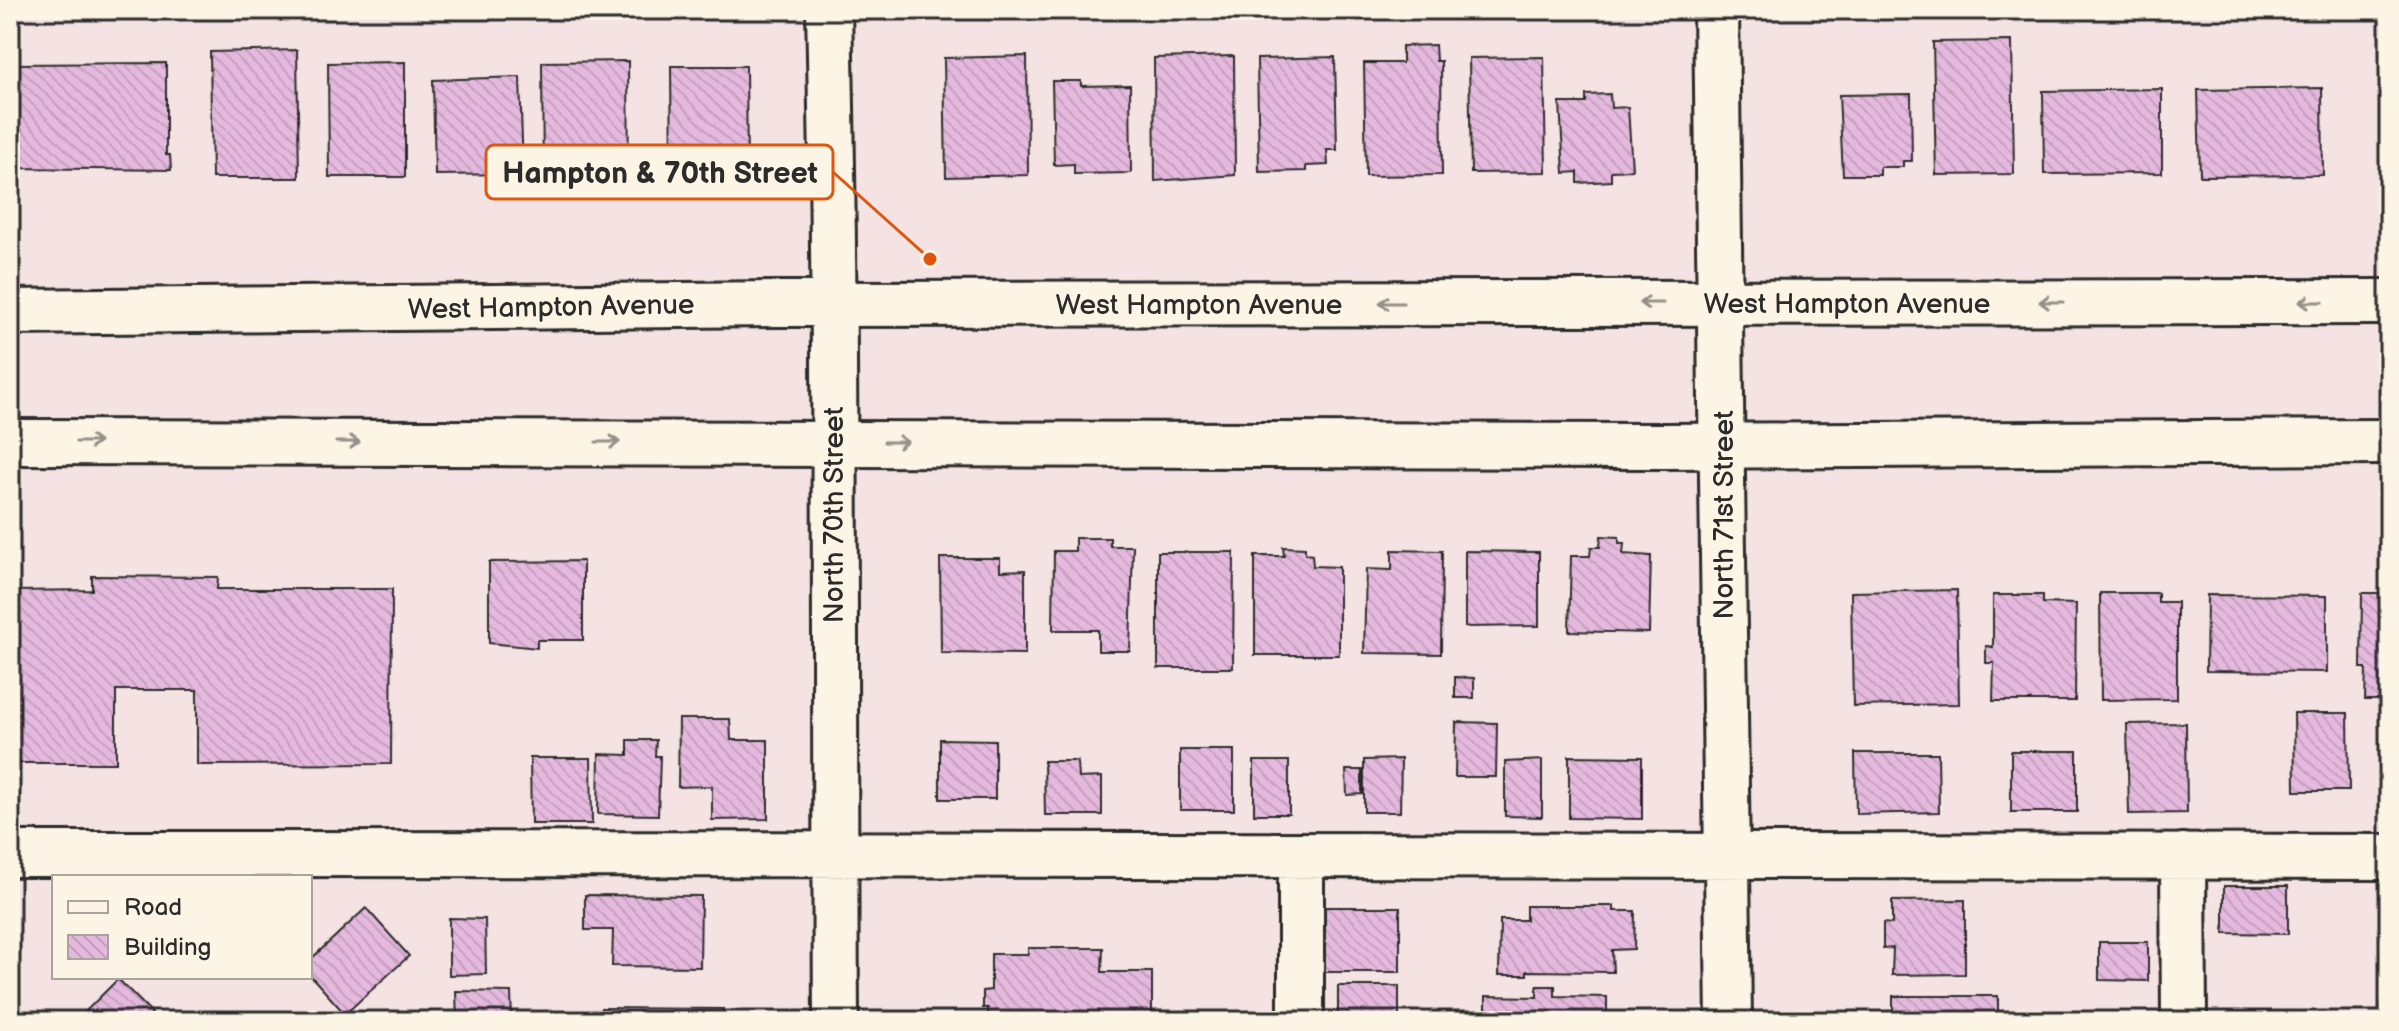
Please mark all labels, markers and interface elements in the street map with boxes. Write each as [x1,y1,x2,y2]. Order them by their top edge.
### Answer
callout: Hampton & 70th Street [486,145,833,199]
text: Hampton & 70th Street [502,156,818,192]
street label: West Hampton Avenue [407,288,695,327]
street label: West Hampton Avenue [1704,288,1990,321]
street label: West Hampton Avenue [1056,289,1342,322]
one-way arrow [2038,294,2065,310]
one-way arrow [2298,294,2325,310]
one-way arrow [1378,295,1405,311]
one-way arrow [1638,295,1665,311]
street label: North 70th Street [818,406,851,623]
street label: North 71st Street [1708,410,1741,620]
one-way arrow [74,434,101,450]
one-way arrow [334,434,361,450]
one-way arrow [594,434,621,450]
one-way arrow [882,434,909,450]
legend [52,875,312,979]
text: Road [124,893,182,922]
text: Building [124,933,211,962]

